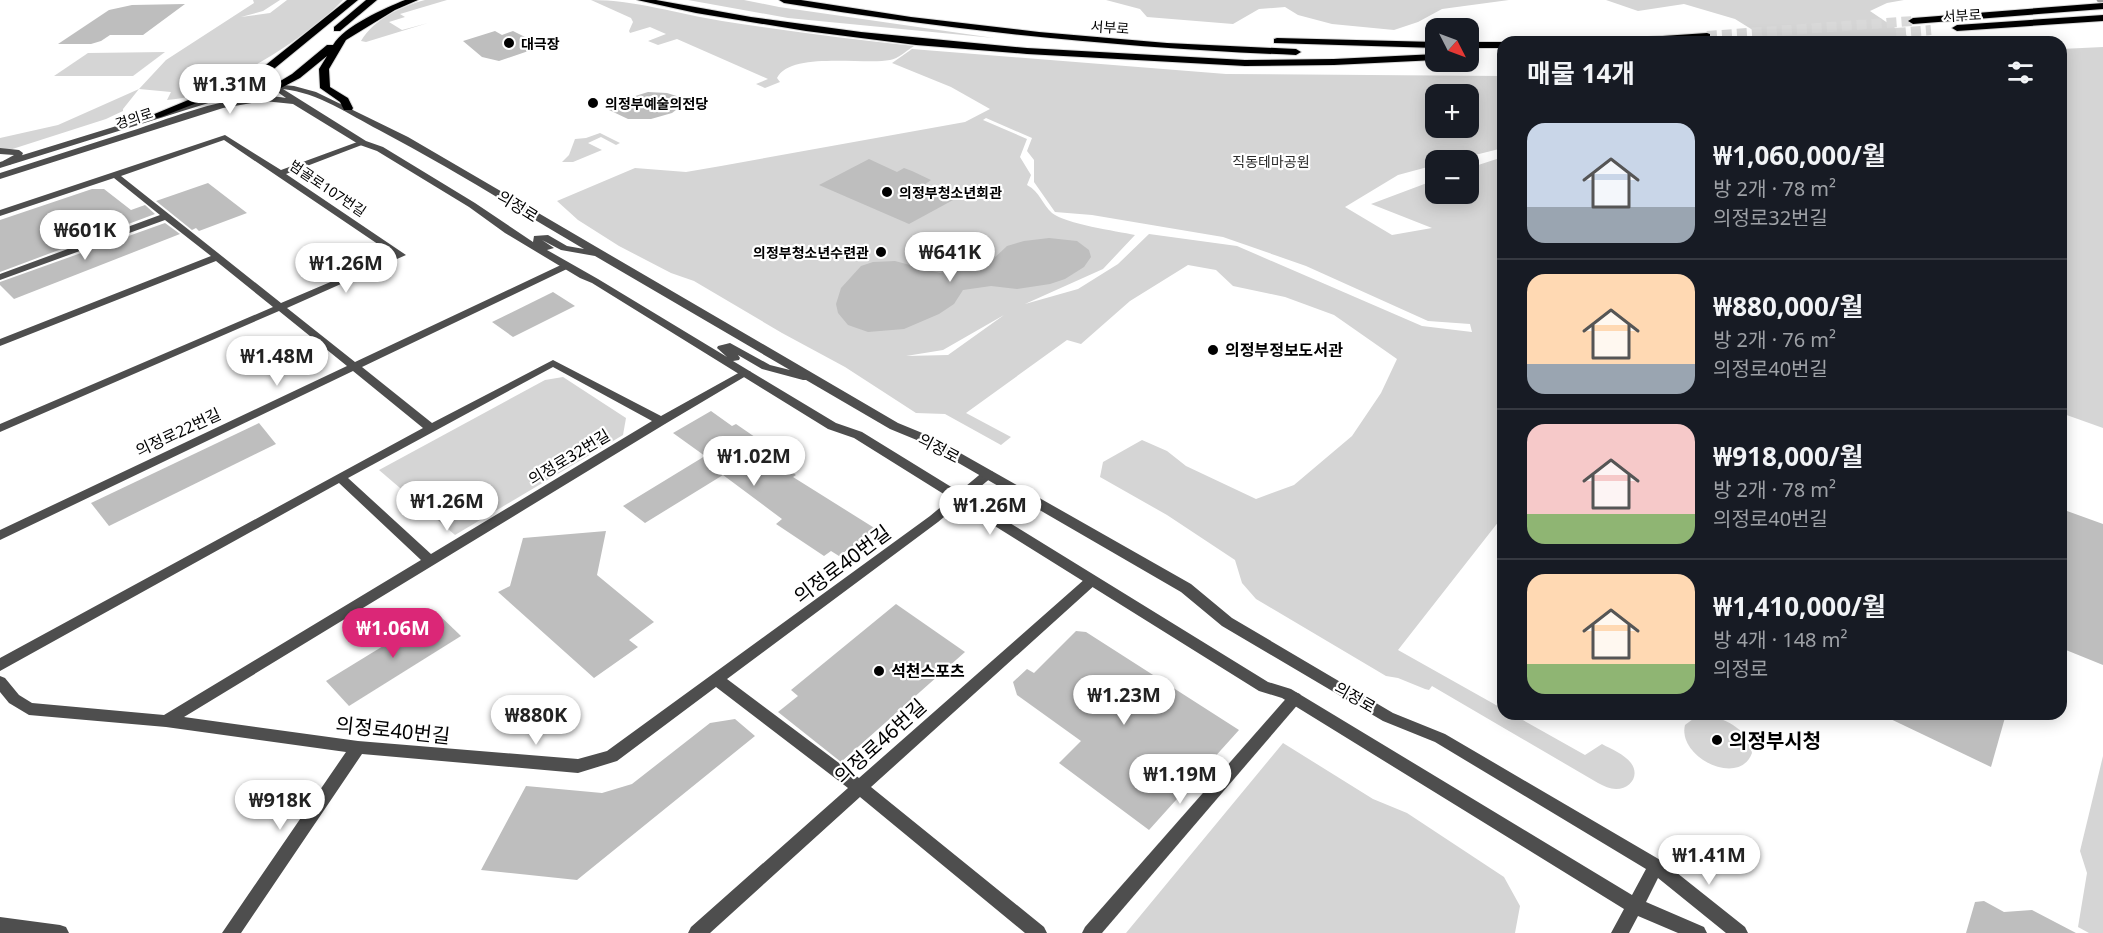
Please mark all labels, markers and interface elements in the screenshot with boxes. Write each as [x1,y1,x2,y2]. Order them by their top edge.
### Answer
street label: 서부로 [1942,4,1982,25]
street label: 서부로 [1090,16,1130,38]
north arrow [1425,18,1479,72]
map controls [1425,18,1479,204]
place label: 대극장 [521,34,560,53]
marker: 대극장 [502,36,516,50]
text: 매물 14개 [1527,55,1635,91]
icon: filters [2004,56,2037,89]
pin: ₩1.31M [181,64,279,115]
text: ₩1.31M [193,70,267,97]
button: + [1425,84,1479,138]
place label: 의정부예술의전당 [605,94,708,113]
marker: 의정부예술의전당 [586,96,600,110]
street label: 경의로 [113,103,155,133]
text: ₩1,060,000/월 [1713,137,1886,173]
icon: home [1575,147,1647,219]
button: − [1425,150,1479,204]
park label: 직동테마공원 [1232,152,1310,171]
street label: 범골로107번길 [286,155,370,221]
text: 방 2개 · 78 m² [1713,175,1836,202]
place label: 의정부청소년회관 [899,183,1002,202]
street label: 의정로 [493,185,543,227]
marker: 의정부청소년회관 [880,185,894,199]
text: 의정로32번길 [1713,204,1828,231]
pin: ₩601K [43,210,127,261]
text: ₩601K [54,216,116,243]
pin: ₩641K [908,232,992,283]
text: ₩641K [919,238,981,265]
pin: ₩1.26M [297,243,395,294]
place label: 의정부청소년수련관 [753,243,869,262]
marker: 의정부청소년수련관 [874,245,888,259]
text: ₩1.26M [309,249,383,276]
text: ₩880,000/월 [1713,288,1864,324]
icon: home [1575,298,1647,370]
text: 방 2개 · 76 m² [1713,326,1836,353]
pin: ₩1.48M [228,336,326,387]
place label: 의정부정보도서관 [1225,339,1343,361]
text: ₩1.48M [240,342,314,369]
marker: 의정부정보도서관 [1206,343,1220,357]
text: 의정로40번길 [1713,355,1828,382]
street label: 의정로22번길 [132,403,224,461]
street label: 의정로32번길 [524,424,614,490]
street label: 의정로 [914,428,964,468]
pin: ₩1.02M [705,436,803,487]
text: ₩918,000/월 [1713,438,1864,474]
text: ₩1.02M [717,442,791,469]
icon: home [1575,448,1647,520]
text: 방 2개 · 78 m² [1713,476,1836,503]
pin: ₩1.26M [398,481,496,532]
pin: ₩1.26M [941,485,1039,536]
text: ₩1.26M [410,487,484,514]
text: ₩1.26M [953,491,1027,518]
text: 의정로40번길 [1713,505,1828,532]
street label: 의정로40번길 [788,519,896,609]
text: ₩1,410,000/월 [1713,588,1886,624]
icon: home [1575,598,1647,670]
pin: ₩1.06M [344,608,442,659]
text: ₩1.06M [356,614,430,641]
text: 방 4개 · 148 m² [1713,626,1847,653]
text: 의정로 [1713,655,1768,682]
place label: 석천스포츠 [891,660,965,682]
marker: 석천스포츠 [872,664,886,678]
pin: ₩1.23M [1075,675,1173,726]
street label: 의정로 [1330,676,1380,718]
text: ₩1.23M [1087,681,1161,708]
street label: 의정로46번길 [828,693,932,789]
pin: ₩880K [494,695,578,746]
text: ₩880K [505,701,567,728]
street label: 의정로40번길 [334,711,452,749]
place label: 의정부시청 [1729,727,1821,754]
marker: 의정부시청 [1710,733,1724,747]
pin: ₩1.19M [1131,754,1229,805]
text: ₩1.19M [1143,760,1217,787]
pin: ₩918K [238,780,322,831]
text: ₩918K [249,786,311,813]
pin: ₩1.41M [1660,835,1758,886]
text: ₩1.41M [1672,841,1746,868]

